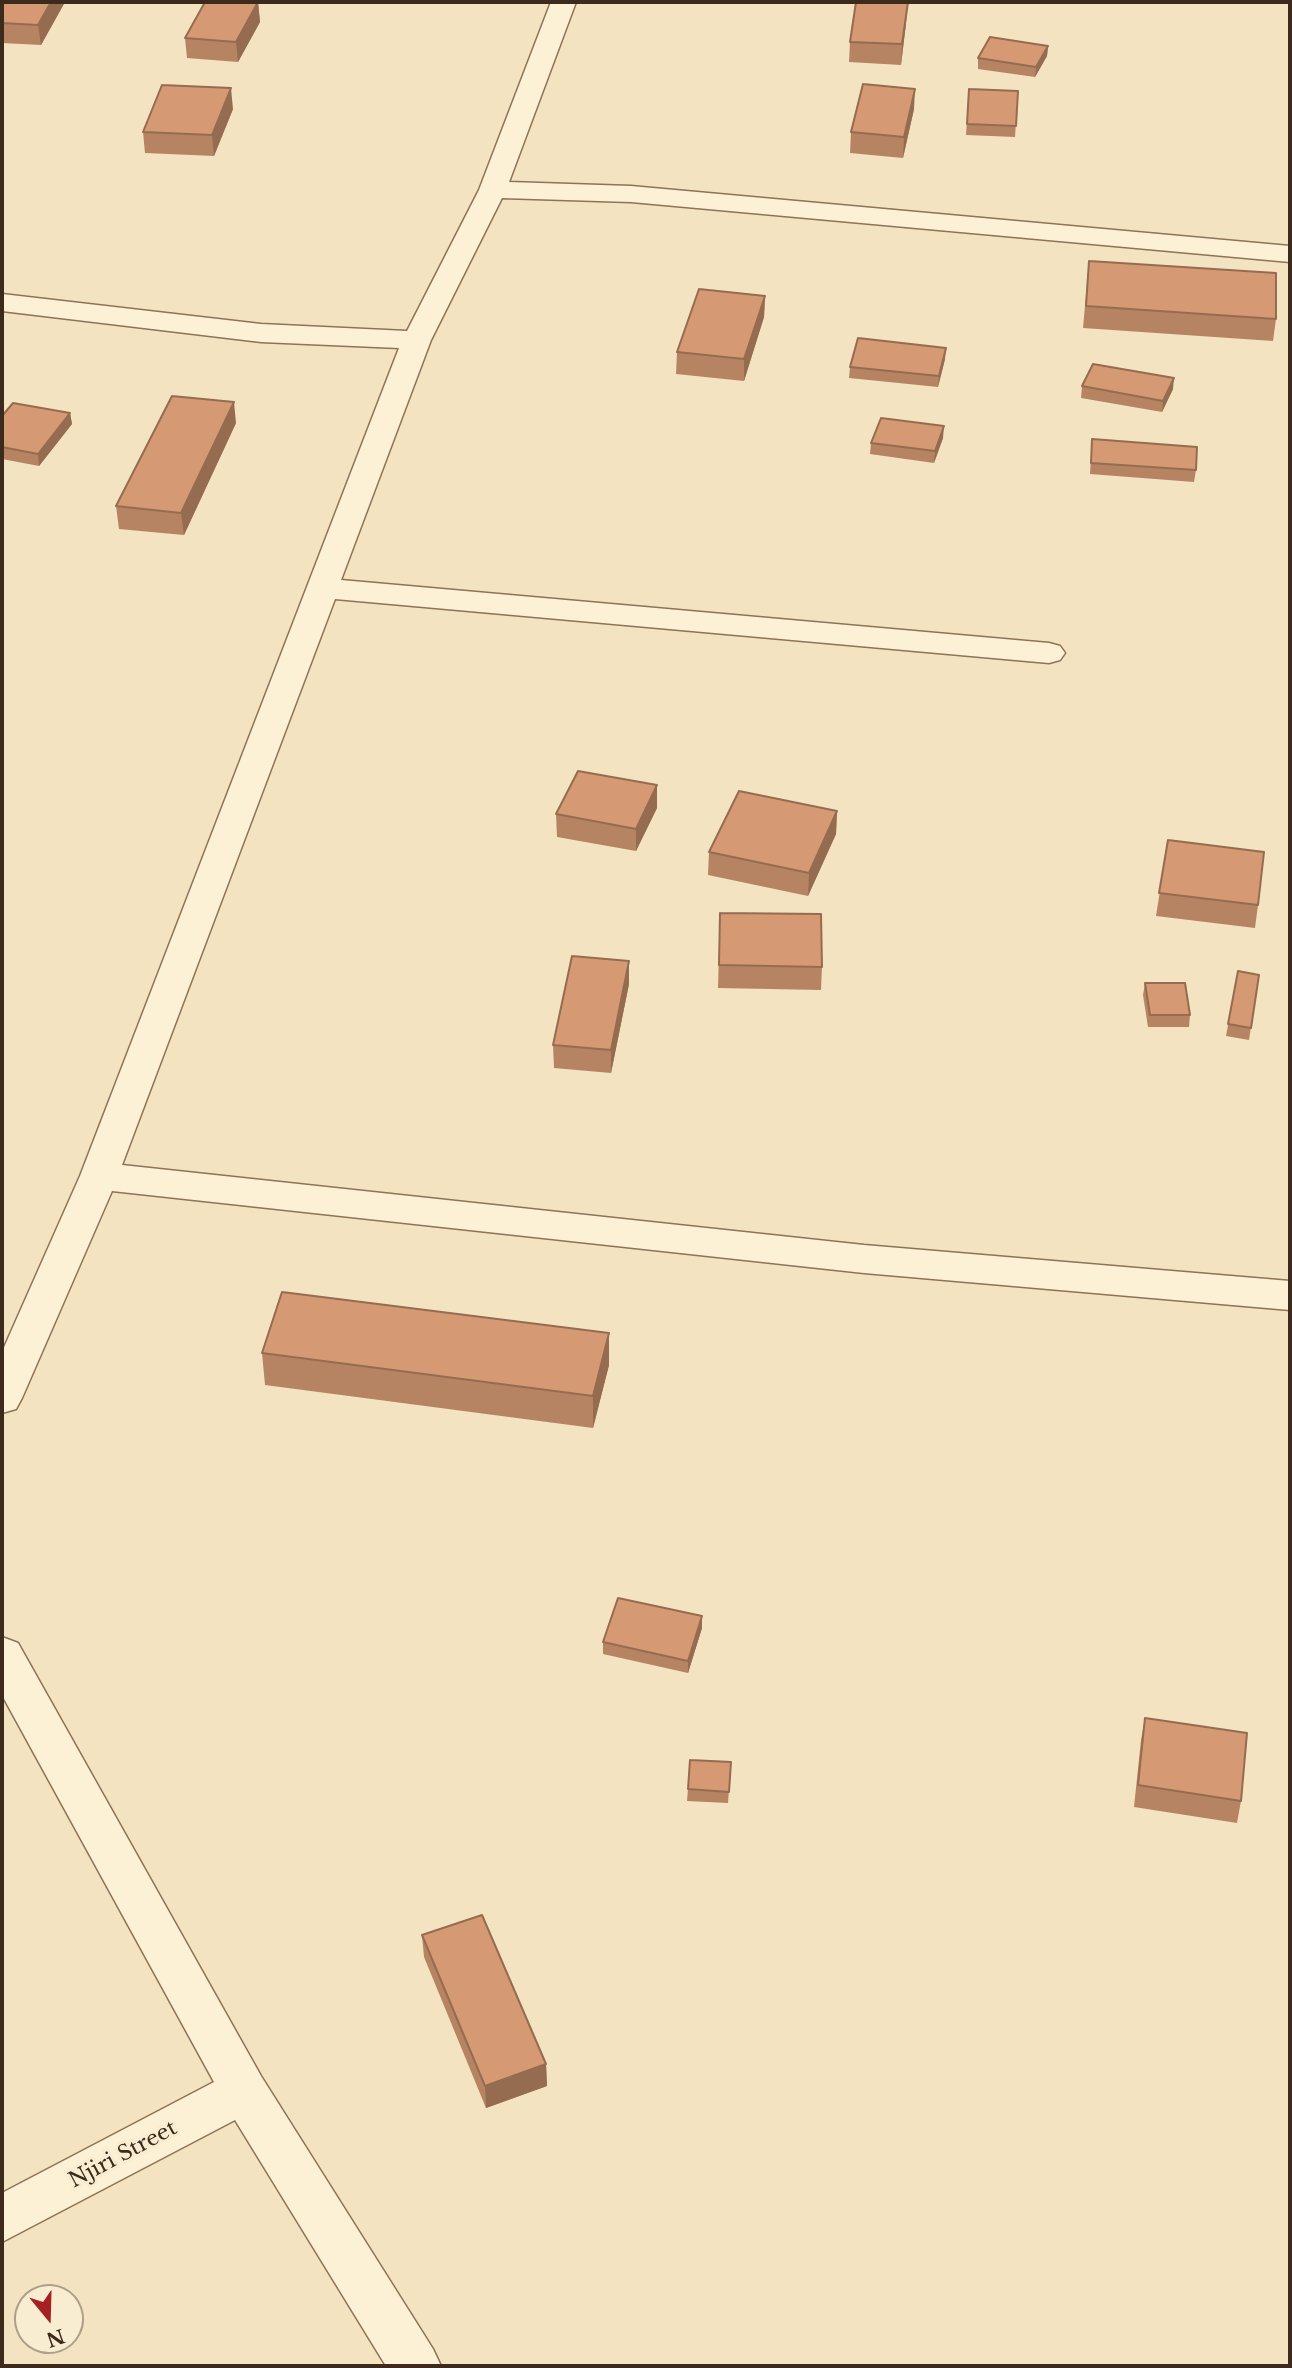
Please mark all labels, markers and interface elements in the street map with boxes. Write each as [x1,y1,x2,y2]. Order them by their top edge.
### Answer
street label: Njiri Street [65,2116,181,2194]
north arrow [14,2284,84,2354]
text: N [43,2324,68,2351]

